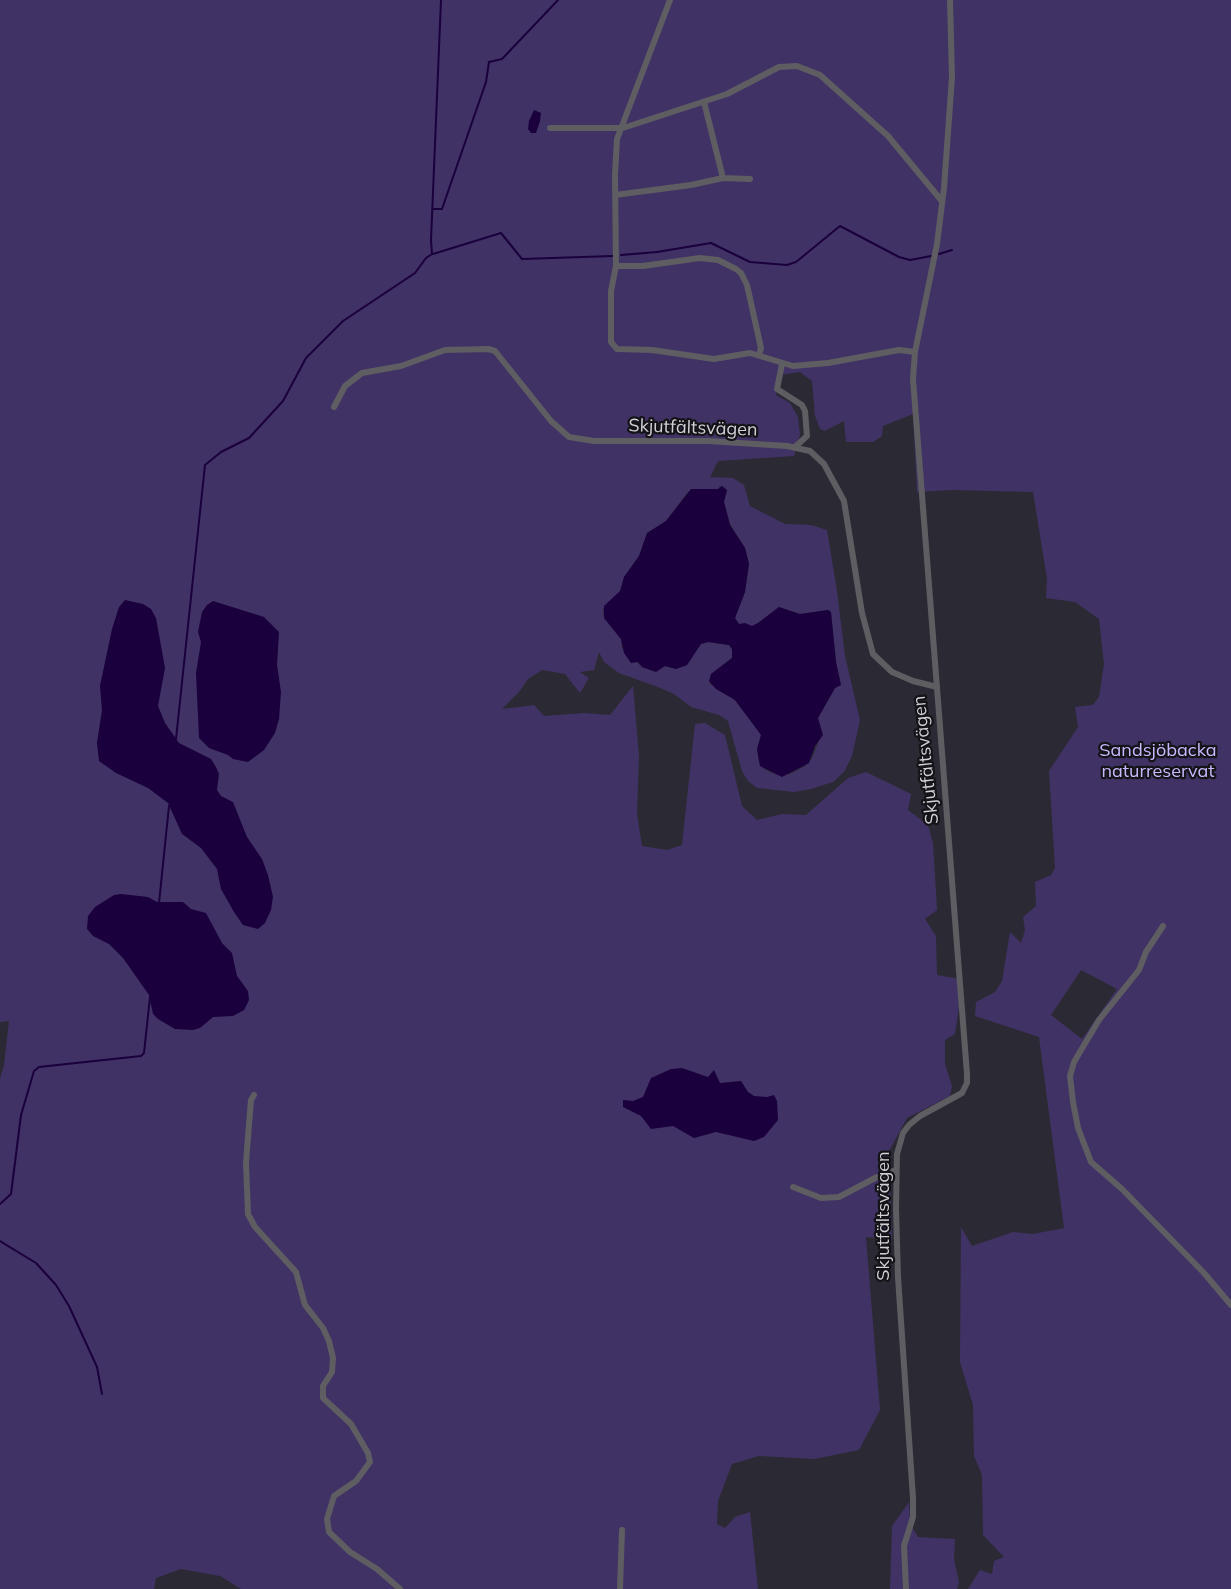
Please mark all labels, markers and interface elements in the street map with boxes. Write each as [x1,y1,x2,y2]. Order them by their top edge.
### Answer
street label: Skjutfältsvägen [628,415,758,441]
street label: Skjutfältsvägen [909,695,943,825]
park label: Sandsjöbacka naturreservat [1099,740,1217,782]
street label: Skjutfältsvägen [873,1151,895,1281]

